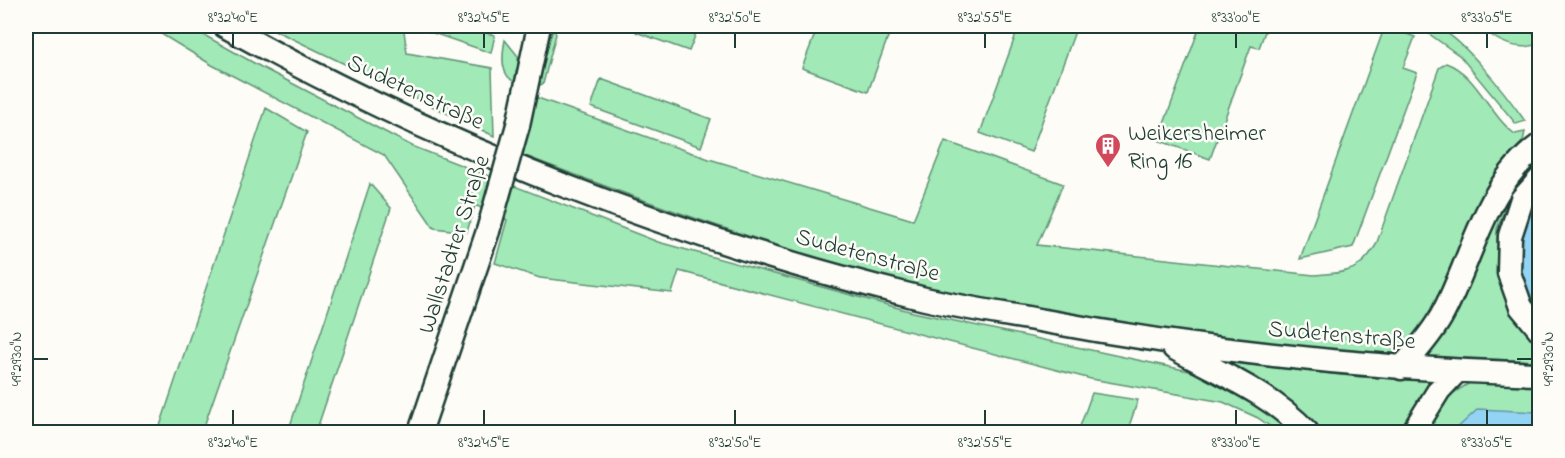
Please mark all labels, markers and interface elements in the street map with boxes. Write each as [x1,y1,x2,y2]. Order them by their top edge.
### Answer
text: 8°32'40"E [208,7,258,29]
text: 8°32'45"E [458,7,510,29]
text: 8°32'50"E [709,7,761,29]
text: 8°32'55"E [958,7,1012,29]
text: 8°33'00"E [1211,7,1261,29]
text: 8°33'05"E [1461,7,1513,29]
street label: Sudetenstraße [341,46,490,140]
place label: Weikersheimer Ring 16 [1128,117,1266,180]
building icon: Weikersheimer Ring 16 [1093,131,1123,169]
street label: Wallstadter Straße [410,151,501,339]
street label: Sudetenstraße [791,220,944,293]
street label: Sudetenstraße [1267,313,1417,360]
text: 49°29'30"N [6,332,28,386]
text: 49°29'30"N [1538,332,1560,386]
text: 8°32'40"E [208,432,258,454]
text: 8°32'45"E [458,432,510,454]
text: 8°32'50"E [709,432,761,454]
text: 8°32'55"E [958,432,1012,454]
text: 8°33'00"E [1211,432,1261,454]
text: 8°33'05"E [1461,432,1513,454]

